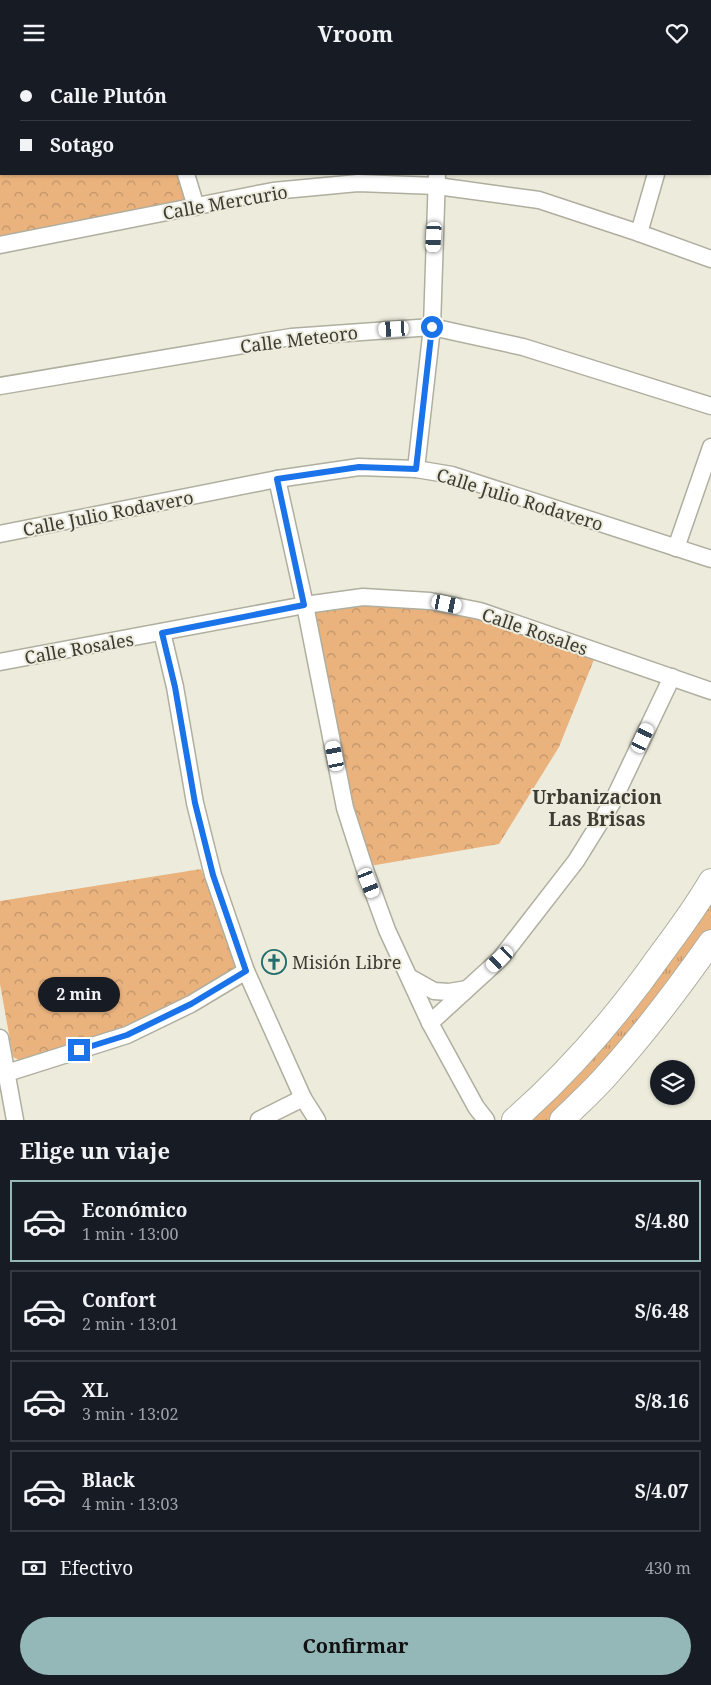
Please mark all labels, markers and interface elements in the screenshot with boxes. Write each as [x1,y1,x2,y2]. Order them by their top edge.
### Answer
text: Vroom [318,18,393,48]
icon: menu [20,19,48,47]
icon: heart [663,19,691,47]
text: Calle Plutón [50,83,167,109]
text: Sotago [50,132,114,158]
street label: Calle Mercurio [161,179,289,225]
car [425,222,442,252]
route start [421,316,443,338]
street label: Calle Meteoro [239,320,359,358]
car [378,321,409,337]
street label: Calle Julio Rodavero [434,462,606,536]
street label: Calle Julio Rodavero [21,485,195,541]
car [430,594,463,614]
street label: Calle Rosales [479,602,591,660]
street label: Calle Rosales [23,627,135,669]
car [629,721,656,755]
car [324,740,345,772]
district label: Urbanizacion Las Brisas [532,784,662,832]
car [356,866,381,900]
car [483,943,516,975]
church icon: Misión Libre [261,949,287,975]
place label: Misión Libre [292,950,401,974]
callout: 2 min [38,977,120,1013]
text: 2 min [56,983,102,1005]
route end [68,1039,90,1061]
map controls [650,1060,695,1105]
button: layers [650,1060,695,1105]
text: Elige un viaje [20,1135,170,1165]
text: Económico [82,1197,188,1223]
icon: car [22,1199,67,1244]
text: S/4.80 [635,1208,689,1234]
text: 1 min · 13:00 [82,1223,178,1245]
text: Confort [82,1287,156,1313]
icon: car [22,1289,67,1334]
text: S/6.48 [635,1298,689,1324]
text: 2 min · 13:01 [82,1313,178,1335]
text: XL [82,1377,108,1403]
icon: car [22,1379,67,1424]
text: S/8.16 [635,1388,689,1414]
text: 3 min · 13:02 [82,1403,178,1425]
text: Black [82,1467,135,1493]
icon: car [22,1469,67,1514]
text: S/4.07 [635,1478,689,1504]
text: 4 min · 13:03 [82,1493,178,1515]
icon: cash [20,1554,48,1582]
text: Efectivo [60,1555,133,1581]
text: 430 m [645,1557,691,1579]
button: Confirmar [20,1617,691,1675]

